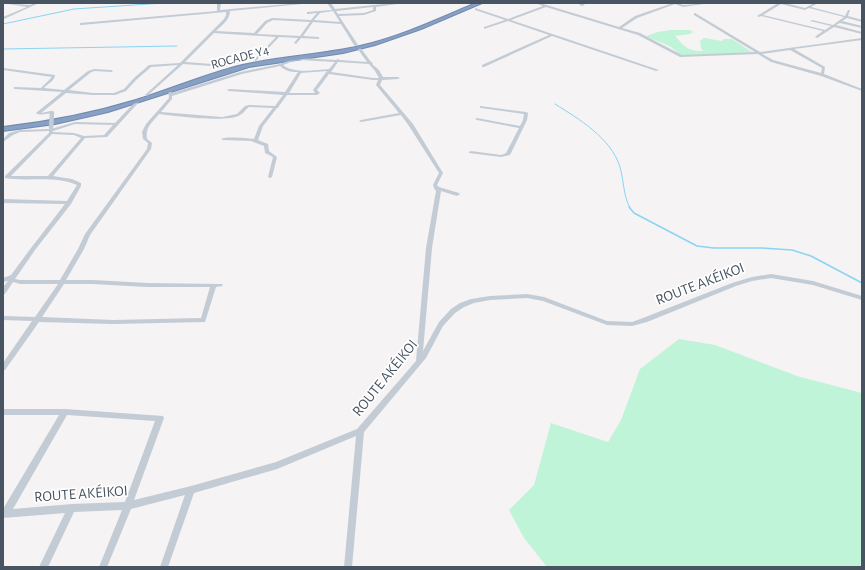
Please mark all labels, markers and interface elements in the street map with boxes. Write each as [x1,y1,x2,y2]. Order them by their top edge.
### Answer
street label: ROCADE Y4 [210,44,270,72]
street label: ROUTE AKÉIKOI [653,258,746,308]
street label: ROUTE AKÉIKOI [348,336,420,419]
street label: ROUTE AKÉIKOI [34,481,128,505]

